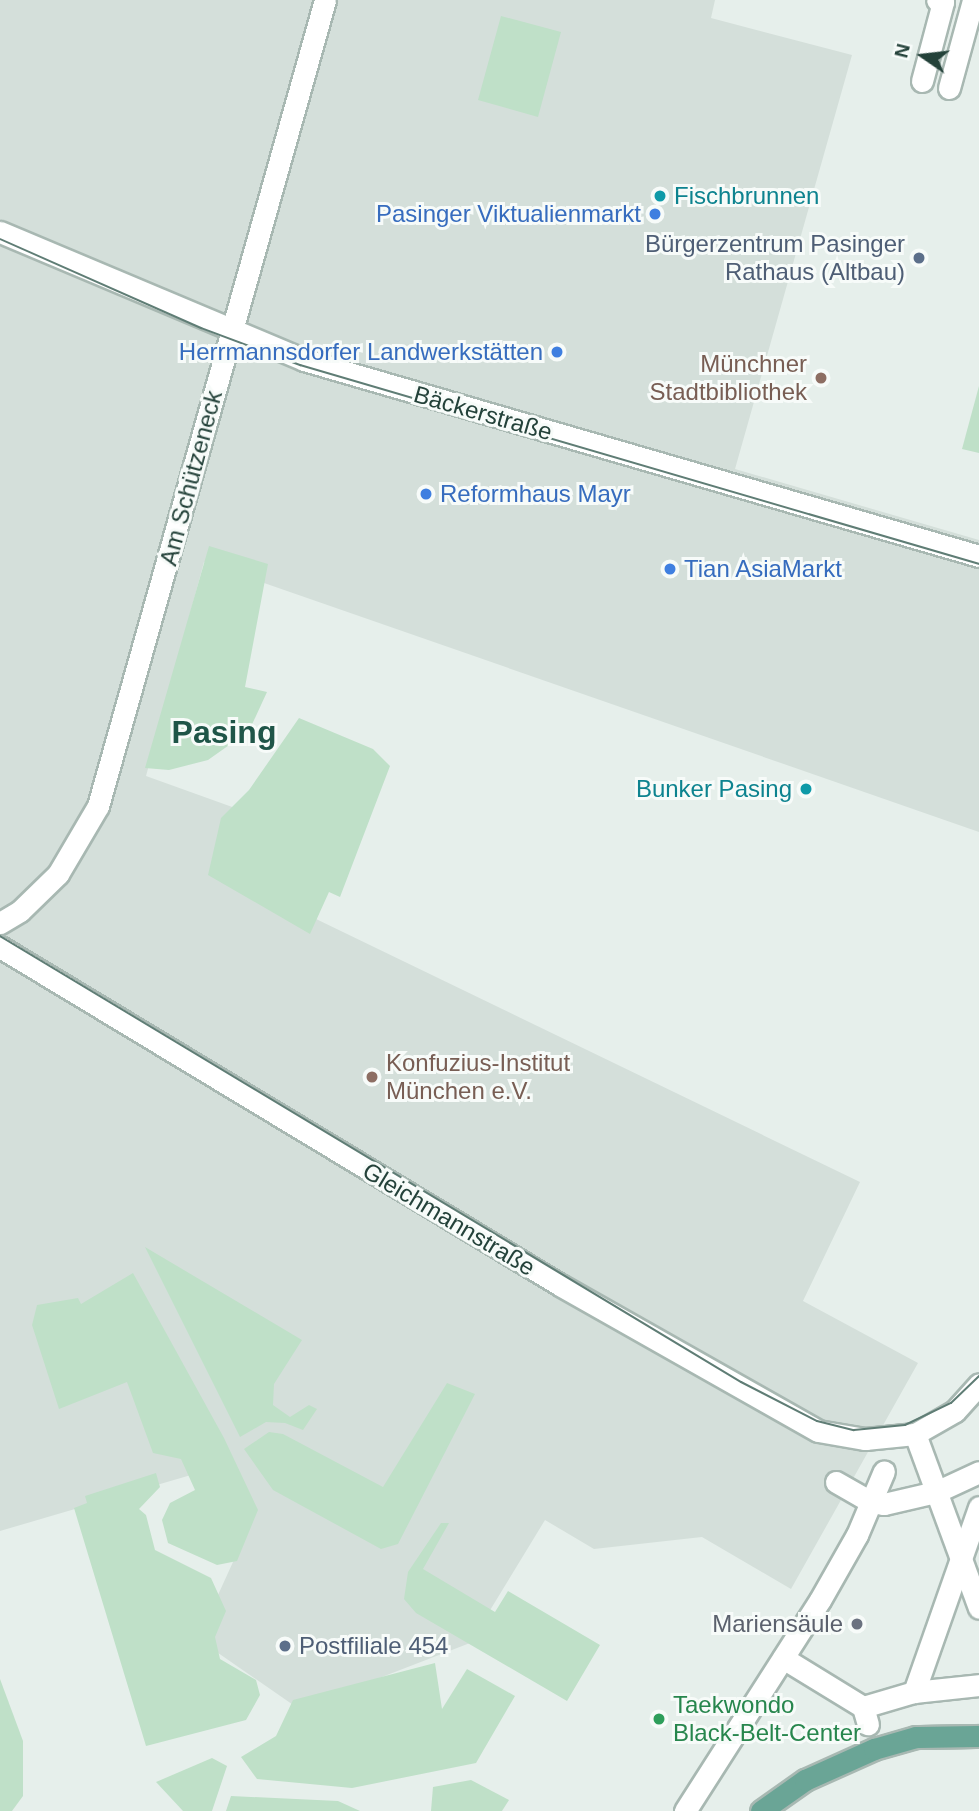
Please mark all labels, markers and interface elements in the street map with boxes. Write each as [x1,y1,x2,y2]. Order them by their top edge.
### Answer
north arrow [888,21,958,91]
text: N [890,42,914,60]
place label: Fischbrunnen [674,182,819,210]
marker: Fischbrunnen [652,188,668,204]
place label: Pasinger Viktualienmarkt [376,200,641,228]
marker: Pasinger Viktualienmarkt [647,206,663,222]
place label: Bürgerzentrum Pasinger Rathaus (Altbau) [645,230,905,286]
marker: Bürgerzentrum Pasinger Rathaus (Altbau) [911,250,927,266]
place label: Herrmannsdorfer Landwerkstätten [179,338,543,366]
marker: Herrmannsdorfer Landwerkstätten [549,344,565,360]
place label: Münchner Stadtbibliothek [650,350,807,406]
marker: Münchner Stadtbibliothek [813,370,829,386]
street label: Bäckerstraße [410,379,556,447]
street label: Am Schützeneck [154,387,228,569]
place label: Reformhaus Mayr [440,480,631,508]
marker: Reformhaus Mayr [418,486,434,502]
place label: Tian AsiaMarkt [684,555,843,583]
marker: Tian AsiaMarkt [662,561,678,577]
district label: Pasing [172,713,276,751]
place label: Bunker Pasing [636,775,792,803]
marker: Bunker Pasing [798,781,814,797]
place label: Konfuzius-Institut München e.V. [386,1049,570,1105]
marker: Konfuzius-Institut München e.V. [364,1069,380,1085]
street label: Gleichmannstraße [358,1156,540,1282]
place label: Mariensäule [712,1610,843,1638]
marker: Mariensäule [849,1616,865,1632]
place label: Postfiliale 454 [299,1632,448,1660]
marker: Postfiliale 454 [277,1638,293,1654]
place label: Taekwondo Black-Belt-Center [673,1691,861,1747]
marker: Taekwondo Black-Belt-Center [651,1711,667,1727]

